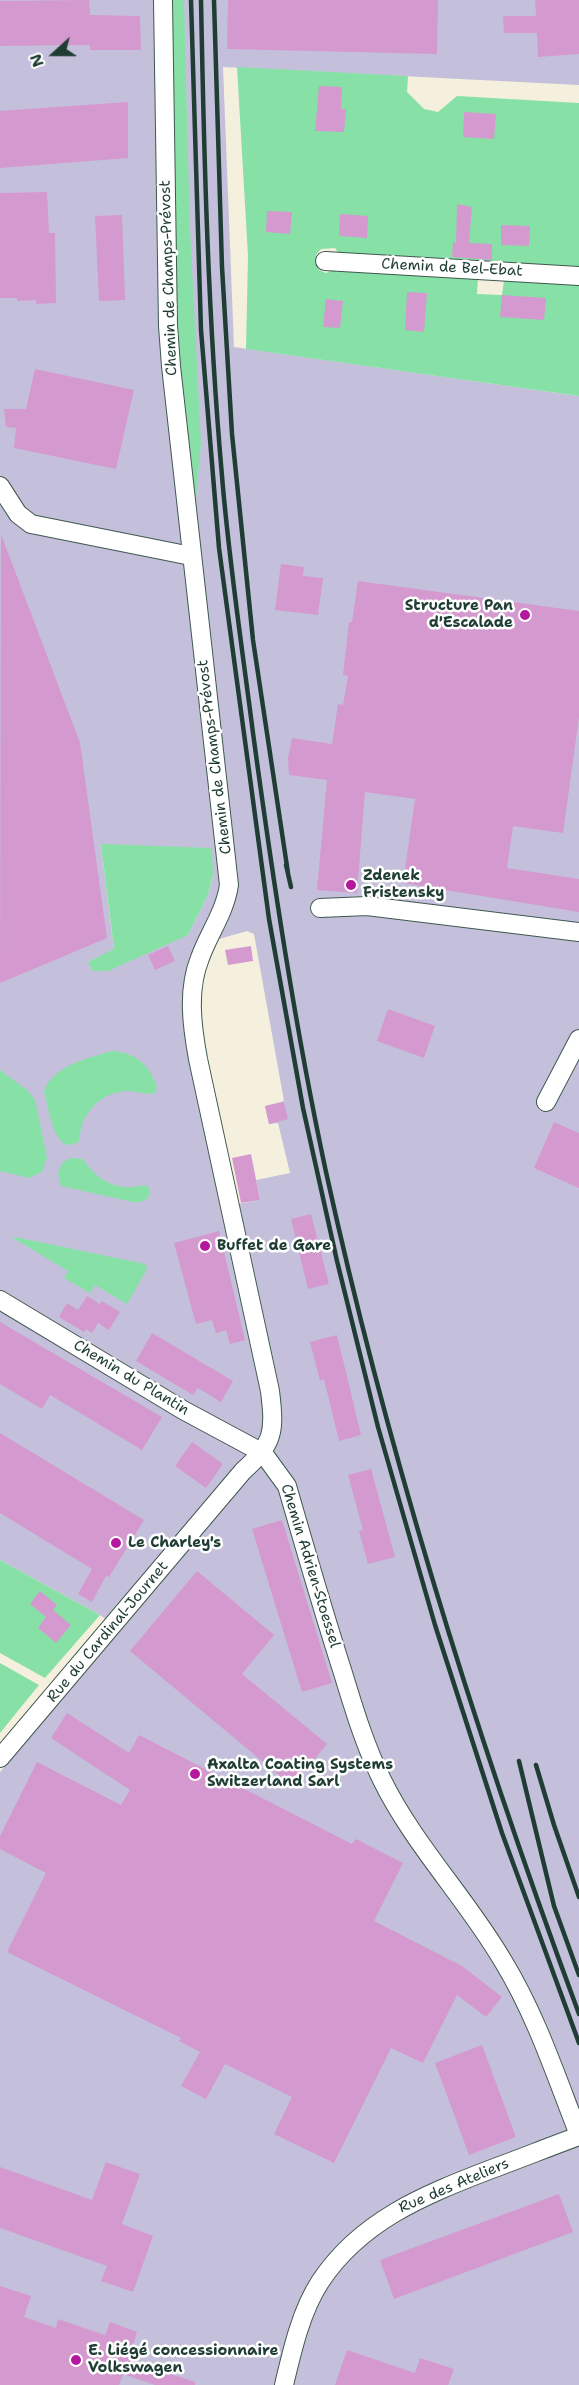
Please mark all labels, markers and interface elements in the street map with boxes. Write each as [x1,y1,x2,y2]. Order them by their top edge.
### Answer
north arrow [24,24,84,84]
text: N [25,51,49,70]
street label: Chemin de Champs-Prévost [157,180,181,376]
street label: Chemin de Bel-Ebat [381,255,523,281]
place label: Structure Pan d'Escalade [405,597,513,632]
marker: Structure Pan d'Escalade [518,608,532,622]
street label: Chemin de Champs-Prévost [194,659,236,855]
place label: Zdenek Fristensky [363,867,444,902]
marker: Zdenek Fristensky [344,878,358,892]
place label: Buffet de Gare [217,1237,331,1255]
marker: Buffet de Gare [198,1239,212,1253]
street label: Chemin du Plantin [70,1336,192,1420]
street label: Chemin Adrien-Stoessel [276,1482,344,1650]
place label: Le Charley's [128,1534,221,1552]
marker: Le Charley's [109,1536,123,1550]
street label: Rue du Cardinal-Journet [44,1558,172,1706]
place label: Axalta Coating Systems Switzerland Sarl [207,1756,393,1791]
marker: Axalta Coating Systems Switzerland Sarl [188,1767,202,1781]
street label: Rue des Ateliers [396,2155,512,2217]
place label: E. Liégé concessionnaire Volkswagen [88,2342,278,2377]
marker: E. Liégé concessionnaire Volkswagen [69,2353,83,2367]

